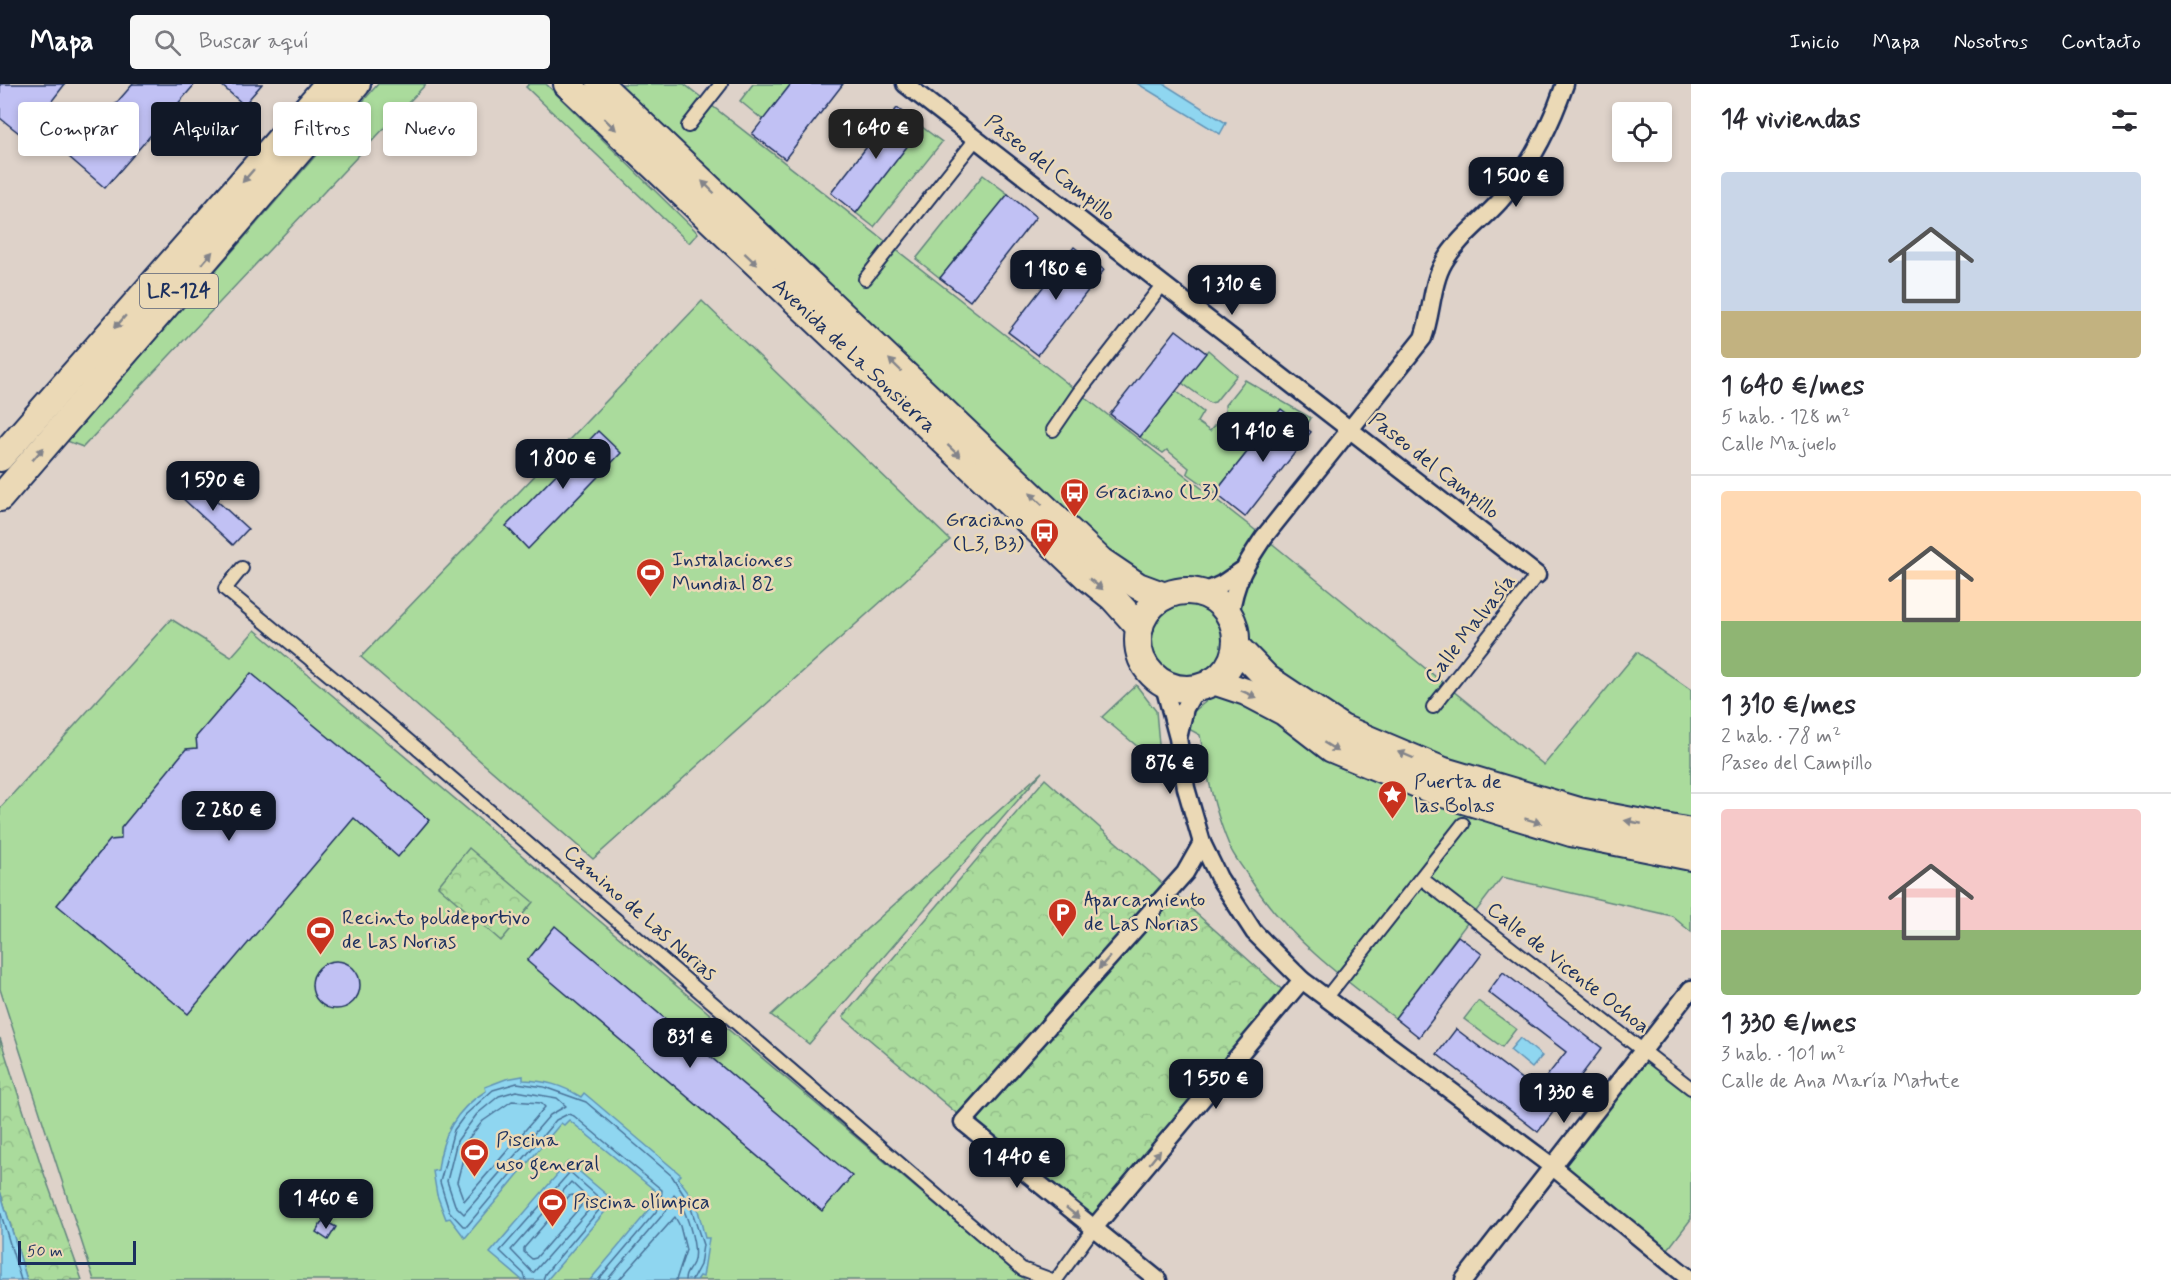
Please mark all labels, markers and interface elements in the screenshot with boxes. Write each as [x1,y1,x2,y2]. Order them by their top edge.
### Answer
search box [130,15,550,69]
text: Mapa [30,24,94,61]
icon: search [151,26,184,59]
text: Buscar aquí [199,28,309,56]
text: Inicio [1790,28,1840,56]
text: Mapa [1873,28,1920,56]
text: Nosotros [1953,28,2028,56]
text: Contacto [2061,28,2141,56]
chip: Comprar [18,102,139,156]
chip: Alquilar [151,102,261,156]
chip: Filtros [273,102,371,156]
chip: Nuevo [383,102,477,156]
map controls [1612,102,1672,162]
button: locate [1612,102,1672,162]
text: 14 viviendas [1721,103,1861,137]
icon: filters [2108,104,2141,137]
street label: Paseo del Campillo [979,108,1121,228]
pin: 1 640 € [821,109,931,160]
text: 1 640 € [843,115,909,142]
one-way arrow [602,117,616,131]
pin: 1 500 € [1461,157,1571,208]
text: 1 500 € [1483,163,1549,190]
one-way arrow [241,168,255,183]
one-way arrow [701,181,716,194]
icon: home [1877,211,1985,319]
pin: 1 180 € [1001,250,1111,301]
one-way arrow [200,251,214,266]
one-way arrow [744,251,758,265]
text: 1 180 € [1024,256,1088,283]
pin: 1 310 € [1177,265,1287,316]
text: 1 310 € [1202,271,1262,298]
street label: Avenida de La Sonsierra [766,272,942,440]
road number: LR-124 [140,274,218,308]
one-way arrow [114,314,127,329]
one-way arrow [888,358,902,372]
text: 1 640 €/mes [1721,370,1864,404]
text: 5 hab. · 128 m² [1721,404,1850,431]
street label: Paseo del Campillo [1363,406,1505,526]
pin: 1 410 € [1208,412,1318,463]
text: 1 410 € [1231,418,1295,445]
text: Calle Majuelo [1721,431,1837,458]
pin: 1 800 € [508,439,618,490]
one-way arrow [946,443,960,457]
text: 1 800 € [529,445,597,472]
one-way arrow [31,447,44,462]
pin: 1 590 € [158,461,268,512]
text: 1 590 € [180,467,246,494]
bus stop icon: Graciano (L3) [1058,476,1090,518]
place label: Graciano (L3) [1095,478,1219,506]
one-way arrow [1029,492,1044,506]
place label: Graciano (L3, B3) [945,506,1025,558]
bus stop icon: Graciano (L3, B3) [1029,516,1061,558]
icon: home [1877,530,1985,638]
place label: Instalaciones Mundial 82 [672,546,793,598]
sports icon: Instalaciones Mundial 82 [635,556,667,598]
street label: Calle Malvasía [1418,568,1522,690]
one-way arrow [1088,577,1103,590]
text: 1 310 €/mes [1721,689,1856,723]
one-way arrow [1241,690,1258,699]
text: 2 hab. · 78 m² [1721,723,1841,750]
one-way arrow [1323,742,1339,753]
pin: 876 € [1128,744,1212,795]
text: 876 € [1145,750,1195,777]
one-way arrow [1397,750,1415,760]
text: Paseo del Campillo [1721,750,1872,777]
place label: Puerta de las Bolas [1414,768,1502,820]
place icon: Puerta de las Bolas [1377,778,1409,820]
pin: 2 280 € [174,791,284,842]
text: 2 280 € [196,797,262,824]
one-way arrow [1524,817,1542,826]
one-way arrow [1624,817,1643,826]
street label: Camino de Las Norias [557,839,723,987]
icon: home [1877,848,1985,956]
place label: Aparcamiento de Las Norias [1084,886,1205,938]
parking icon: Aparcamiento de Las Norias [1047,896,1079,938]
street label: Calle de Vicente Ochoa [1481,896,1655,1040]
place label: Recinto polideportivo de Las Norias [342,904,530,956]
sports icon: Recinto polideportivo de Las Norias [305,914,337,956]
one-way arrow [1098,955,1111,970]
text: 1 330 €/mes [1721,1007,1856,1041]
pin: 831 € [648,1018,732,1069]
text: 831 € [667,1024,713,1051]
text: 3 hab. · 101 m² [1721,1041,1845,1068]
pin: 1 550 € [1161,1059,1271,1110]
text: 1 550 € [1183,1065,1249,1092]
text: Calle de Ana María Matute [1721,1068,1960,1095]
pin: 1 330 € [1509,1073,1619,1124]
text: 1 330 € [1534,1079,1594,1106]
place label: Piscina uso general [496,1126,599,1180]
sports icon: Piscina uso general [459,1136,491,1178]
pin: 1 440 € [962,1138,1072,1189]
text: 1 440 € [983,1144,1051,1171]
one-way arrow [1148,1150,1161,1165]
pin: 1 460 € [271,1179,381,1230]
text: 1 460 € [293,1185,359,1212]
sports icon: Piscina olímpica [536,1186,568,1228]
place label: Piscina olímpica [573,1188,710,1216]
one-way arrow [1065,1206,1080,1219]
scale bar [18,1238,136,1266]
text: 50 m [27,1241,63,1262]

